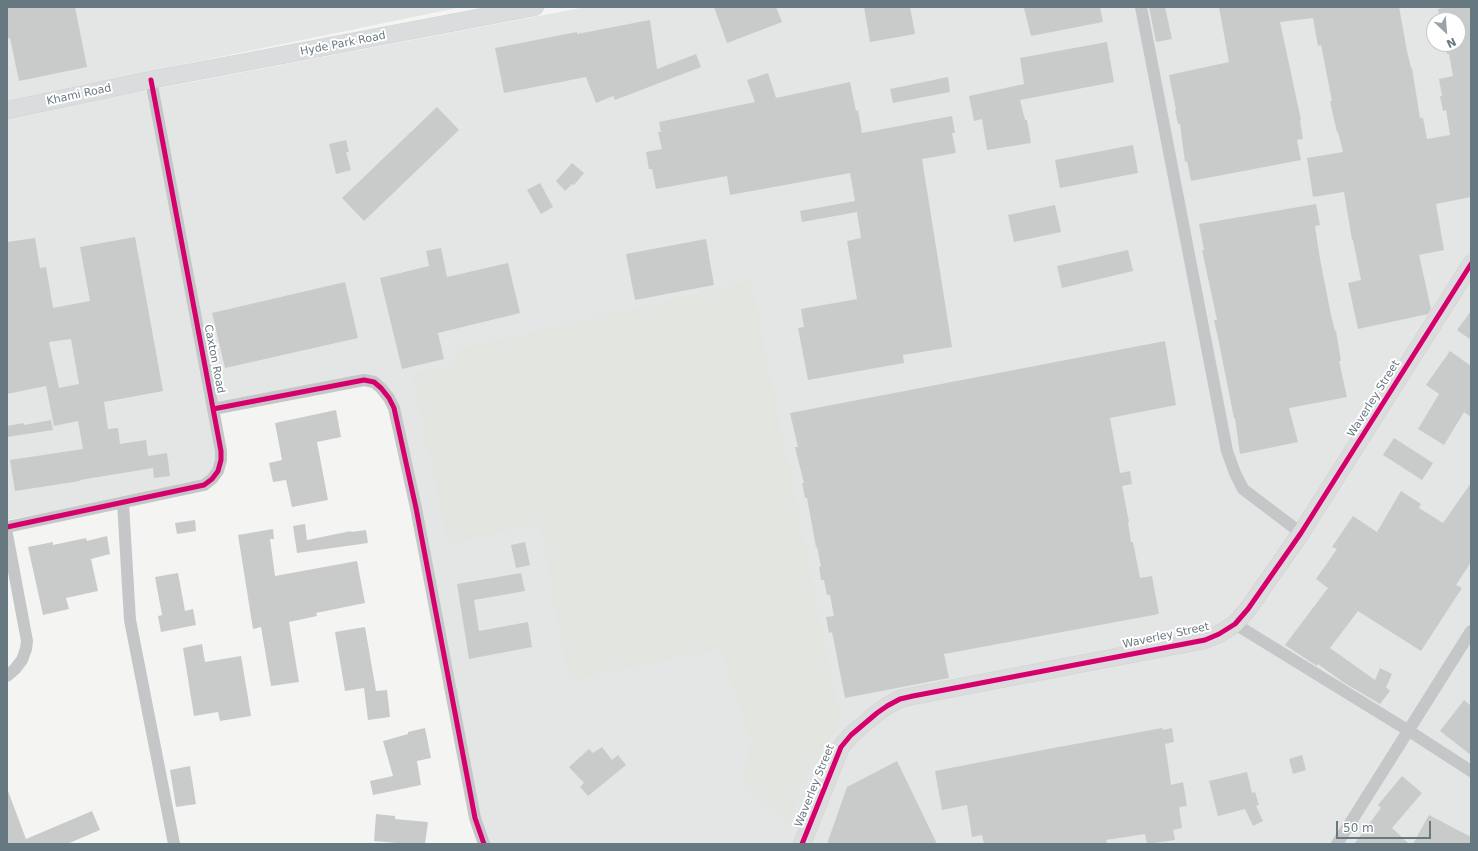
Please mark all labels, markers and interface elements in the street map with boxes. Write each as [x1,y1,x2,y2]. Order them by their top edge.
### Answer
north arrow [1426,12,1466,52]
street label: Hyde Park Road [299,29,387,59]
text: N [1444,34,1458,50]
street label: Khami Road [45,82,113,108]
street label: Caxton Road [201,323,227,395]
street label: Waverley Street [1345,358,1403,440]
street label: Waverley Street [1122,620,1210,652]
street label: Waverley Street [792,743,838,829]
scale bar [1338,813,1433,839]
text: 50 m [1343,821,1374,835]

